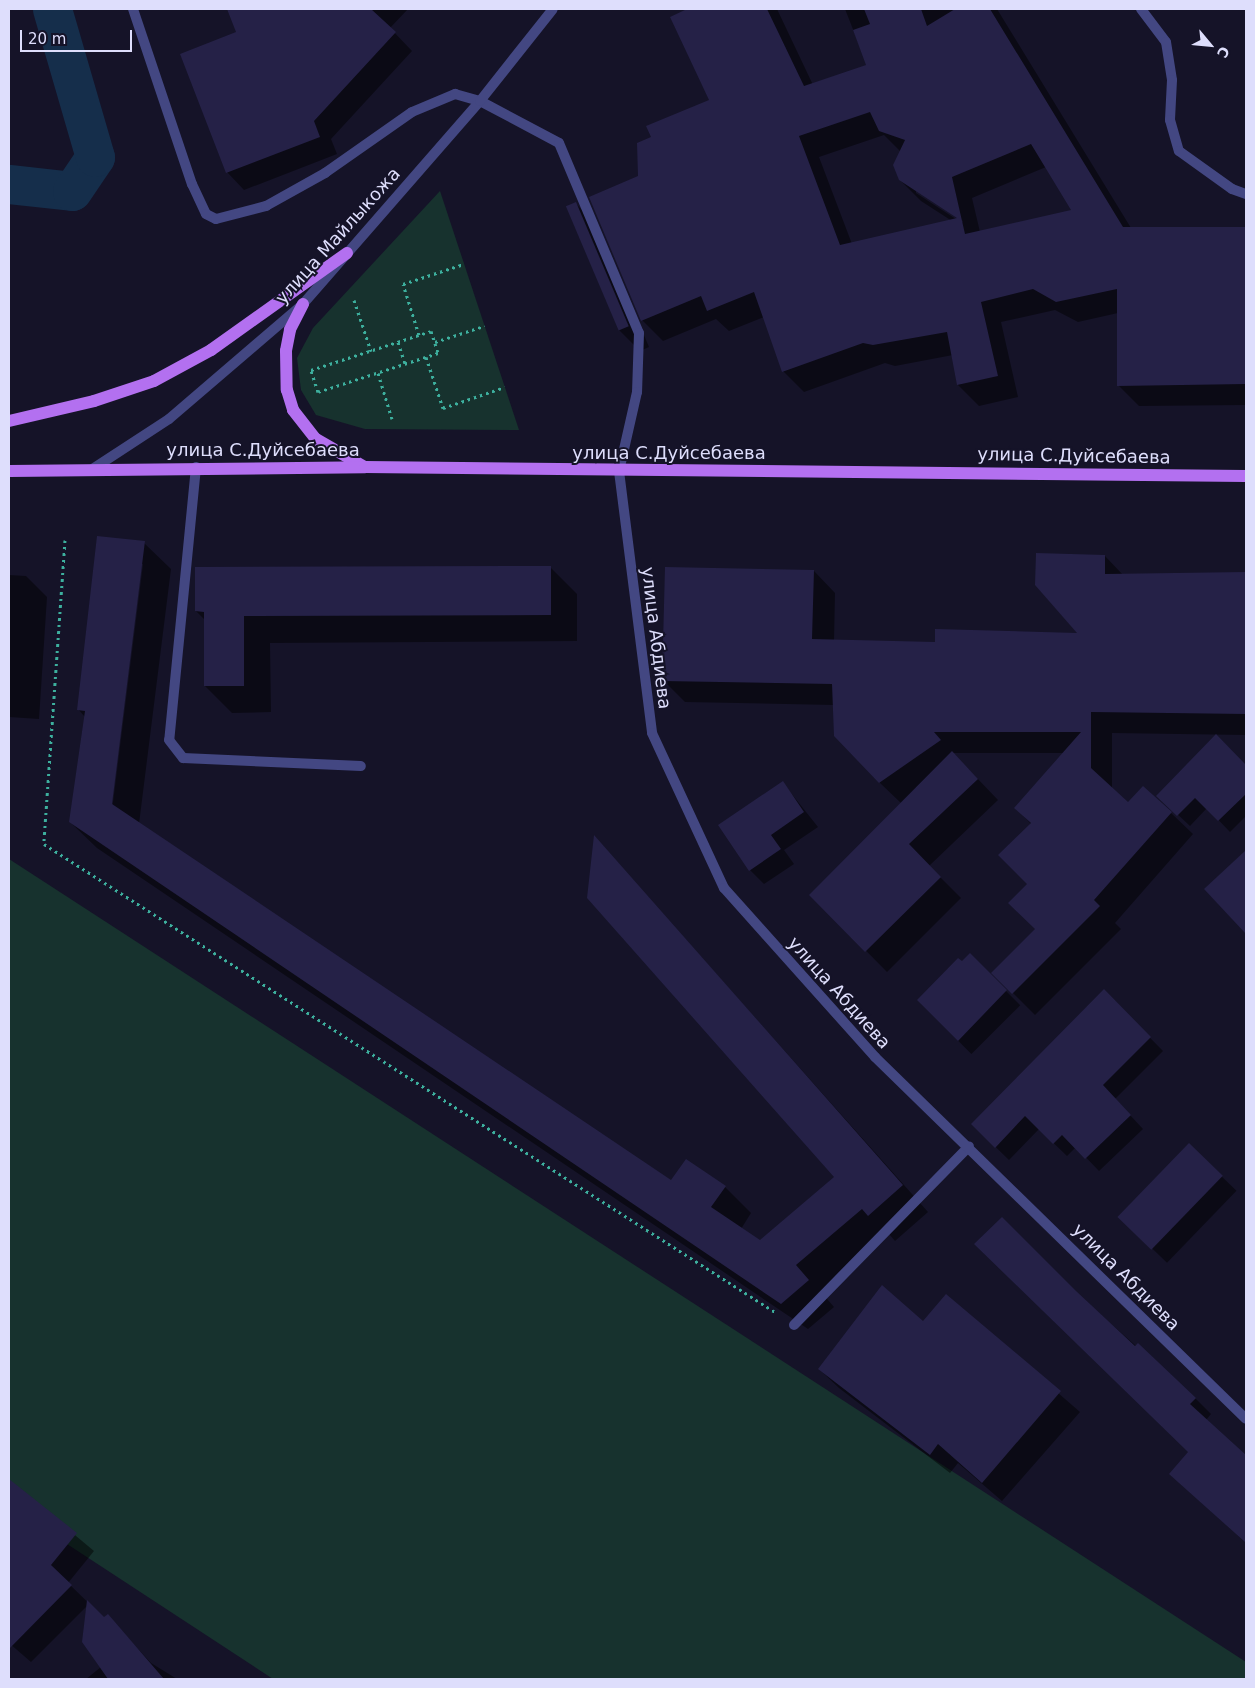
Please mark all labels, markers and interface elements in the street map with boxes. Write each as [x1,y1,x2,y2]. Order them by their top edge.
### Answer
scale bar [22,20,135,52]
north arrow [1185,20,1235,70]
text: 20 m [28,30,66,48]
text: С [1214,44,1233,60]
street label: улица Майлыкожа [271,163,405,309]
street label: улица С.Дуйсебаева [166,439,360,461]
street label: улица С.Дуйсебаева [572,442,766,464]
street label: улица С.Дуйсебаева [977,444,1171,468]
street label: улица Абдиева [637,566,675,710]
street label: улица Абдиева [783,933,895,1053]
street label: улица Абдиева [1068,1219,1184,1335]

